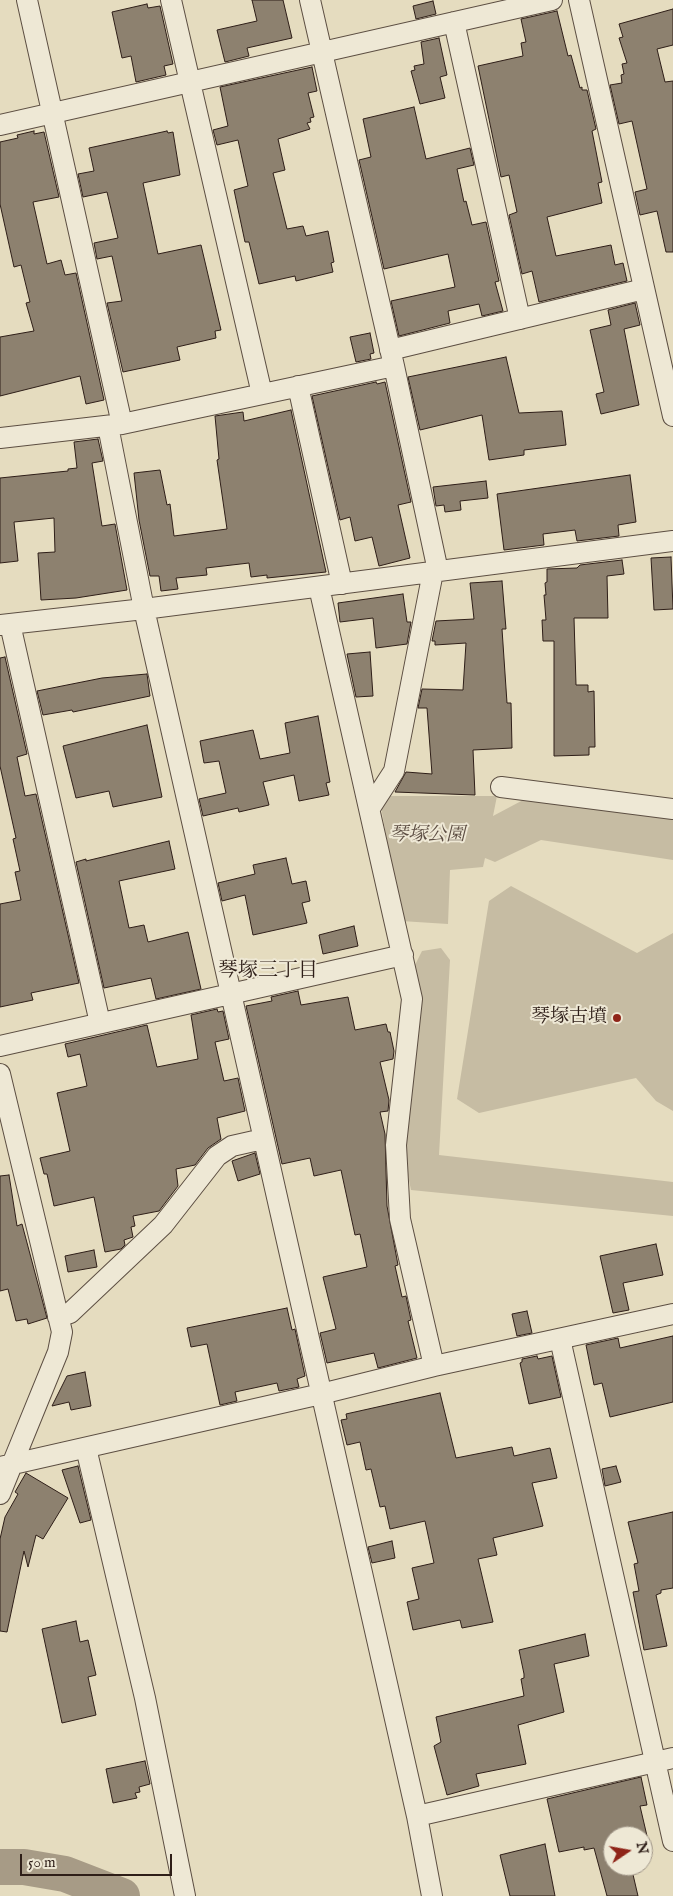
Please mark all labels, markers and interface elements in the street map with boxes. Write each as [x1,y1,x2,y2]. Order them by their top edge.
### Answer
park label: 琴塚公園 [389,825,465,847]
district label: 琴塚三丁目 [218,960,318,984]
place label: 琴塚古墳 [531,1007,607,1029]
marker: 琴塚古墳 [611,1012,623,1024]
north arrow [603,1826,653,1876]
text: N [632,1840,652,1856]
scale bar [22,1844,175,1876]
text: 50 m [28,1853,56,1872]

